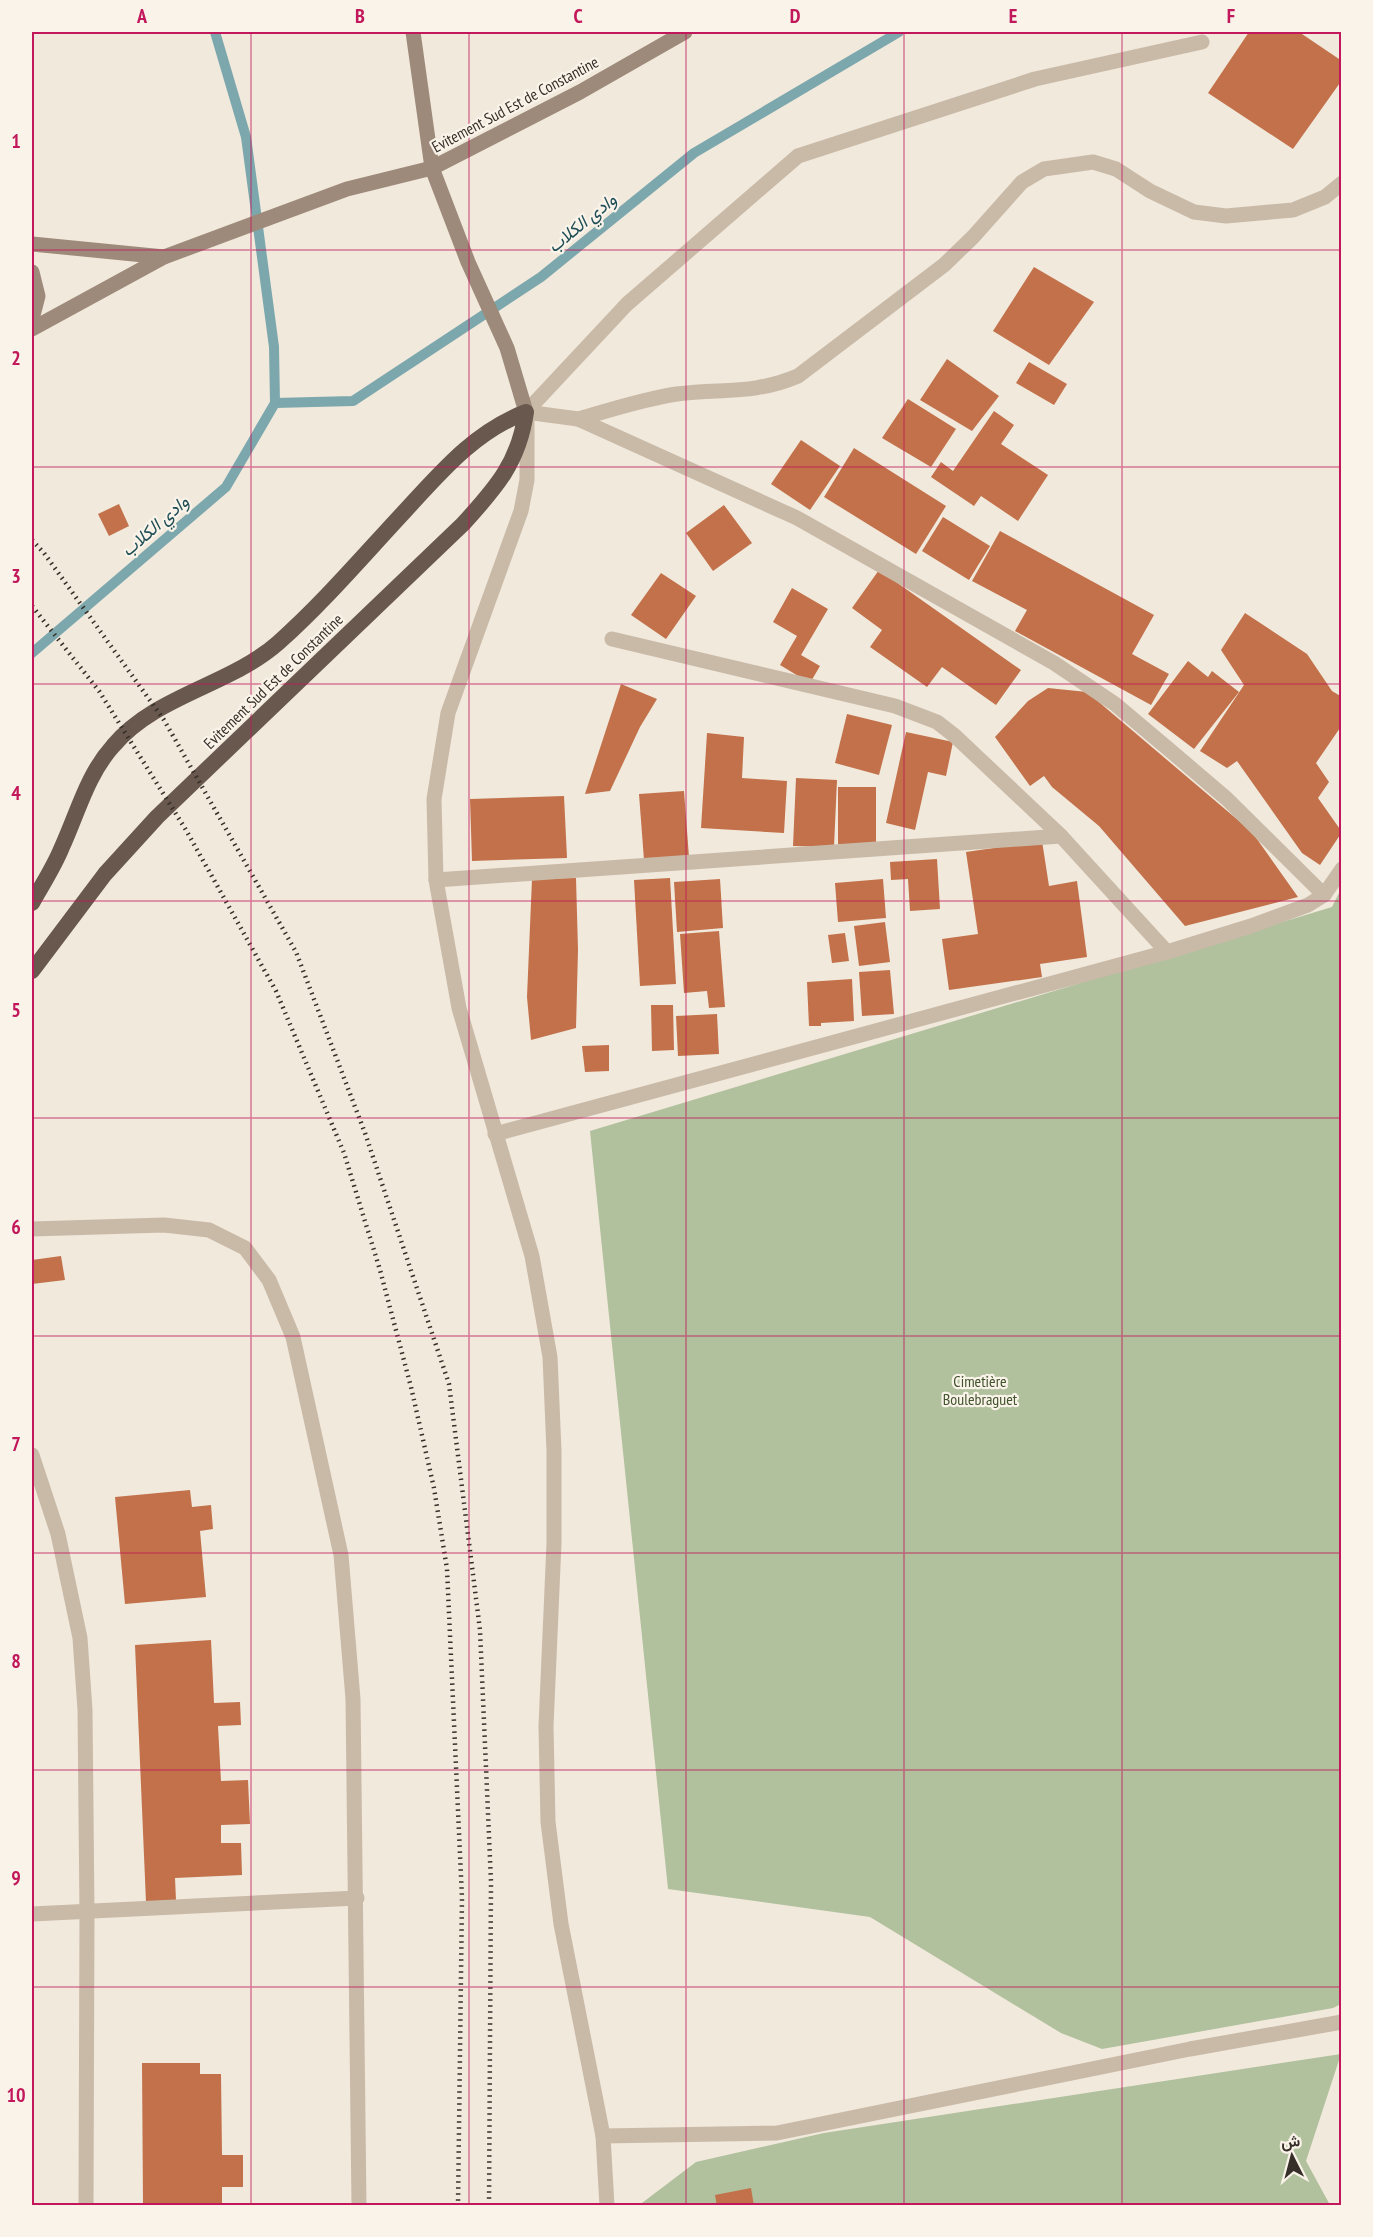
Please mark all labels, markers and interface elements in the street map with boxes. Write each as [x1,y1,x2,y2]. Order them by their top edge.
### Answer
text: A [136,3,148,29]
text: B [355,3,365,29]
text: C [573,3,583,29]
text: D [790,3,801,29]
text: E [1009,3,1017,29]
text: F [1227,3,1235,29]
street label: Evitement Sud Est de Constantine [428,52,602,156]
text: 1 [11,128,21,154]
water label: وادي الكلاب [542,188,623,261]
text: 2 [11,345,21,371]
water label: وادي الكلاب [116,490,196,564]
text: 3 [11,563,21,589]
street label: Evitement Sud Est de Constantine [199,609,347,753]
text: 4 [11,780,21,806]
text: 5 [11,997,21,1023]
text: 6 [11,1214,21,1240]
park label: Cimetière Boulebraguet [943,1371,1018,1409]
text: 7 [11,1431,21,1457]
text: 8 [11,1648,21,1674]
text: 9 [11,1865,21,1891]
text: 10 [6,2082,26,2108]
north arrow [1262,2126,1322,2186]
text: ش [1280,2130,1301,2152]

